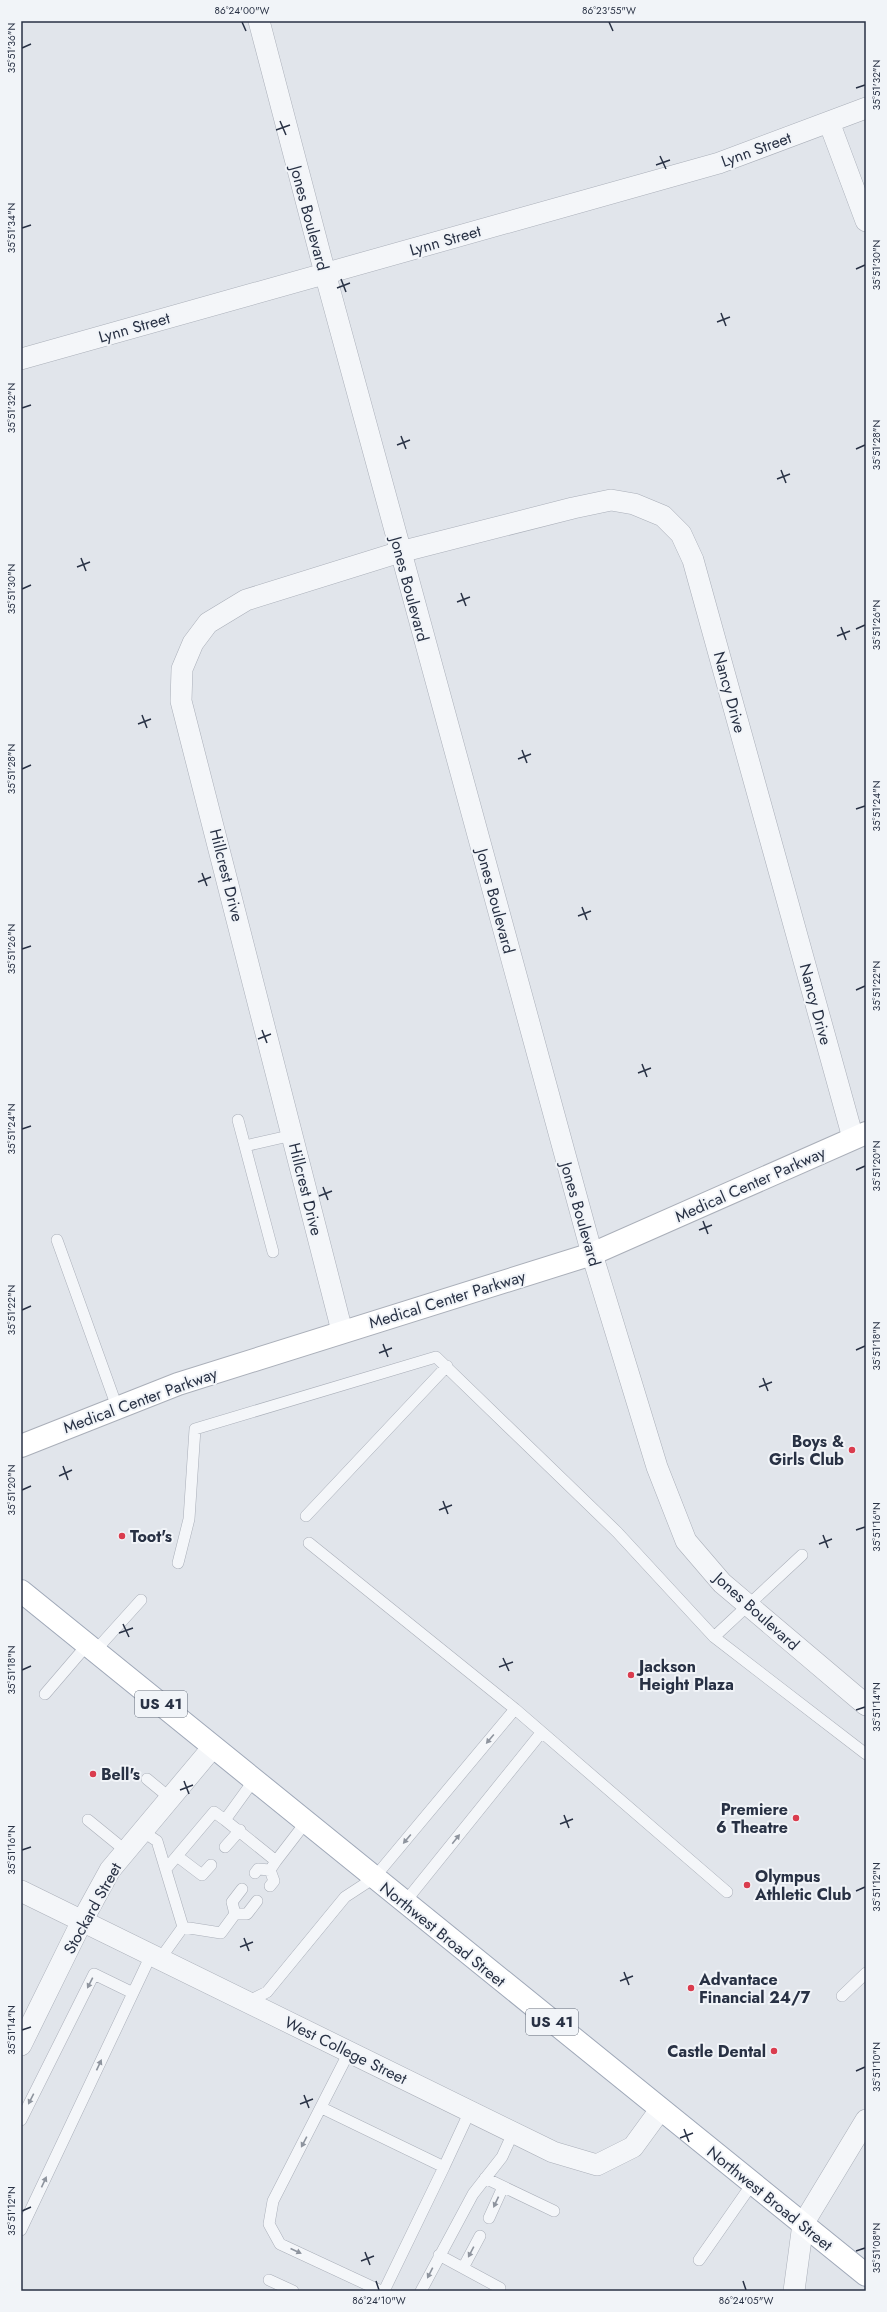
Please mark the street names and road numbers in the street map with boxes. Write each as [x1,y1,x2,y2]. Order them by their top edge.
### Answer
street label: Lynn Street [718,126,795,173]
street label: Jones Boulevard [284,161,335,273]
street label: Lynn Street [407,219,484,262]
street label: Lynn Street [96,306,173,349]
street label: Jones Boulevard [384,532,435,644]
street label: Nancy Drive [708,649,751,735]
street label: Hillcrest Drive [204,826,249,924]
street label: Jones Boulevard [470,844,521,956]
street label: Nancy Drive [794,961,837,1047]
street label: Hillcrest Drive [283,1140,328,1238]
street label: Medical Center Parkway [671,1141,830,1228]
street label: Jones Boulevard [554,1157,606,1269]
street label: Medical Center Parkway [366,1264,529,1334]
street label: Medical Center Parkway [60,1362,221,1439]
street label: Jones Boulevard [708,1566,804,1656]
road number: US 41 [135,1691,187,1717]
street label: Stockard Street [58,1858,127,1958]
street label: Northwest Broad Street [375,1877,510,1992]
road number: US 41 [526,2009,578,2035]
street label: West College Street [281,2011,411,2090]
street label: Northwest Broad Street [702,2141,837,2256]

